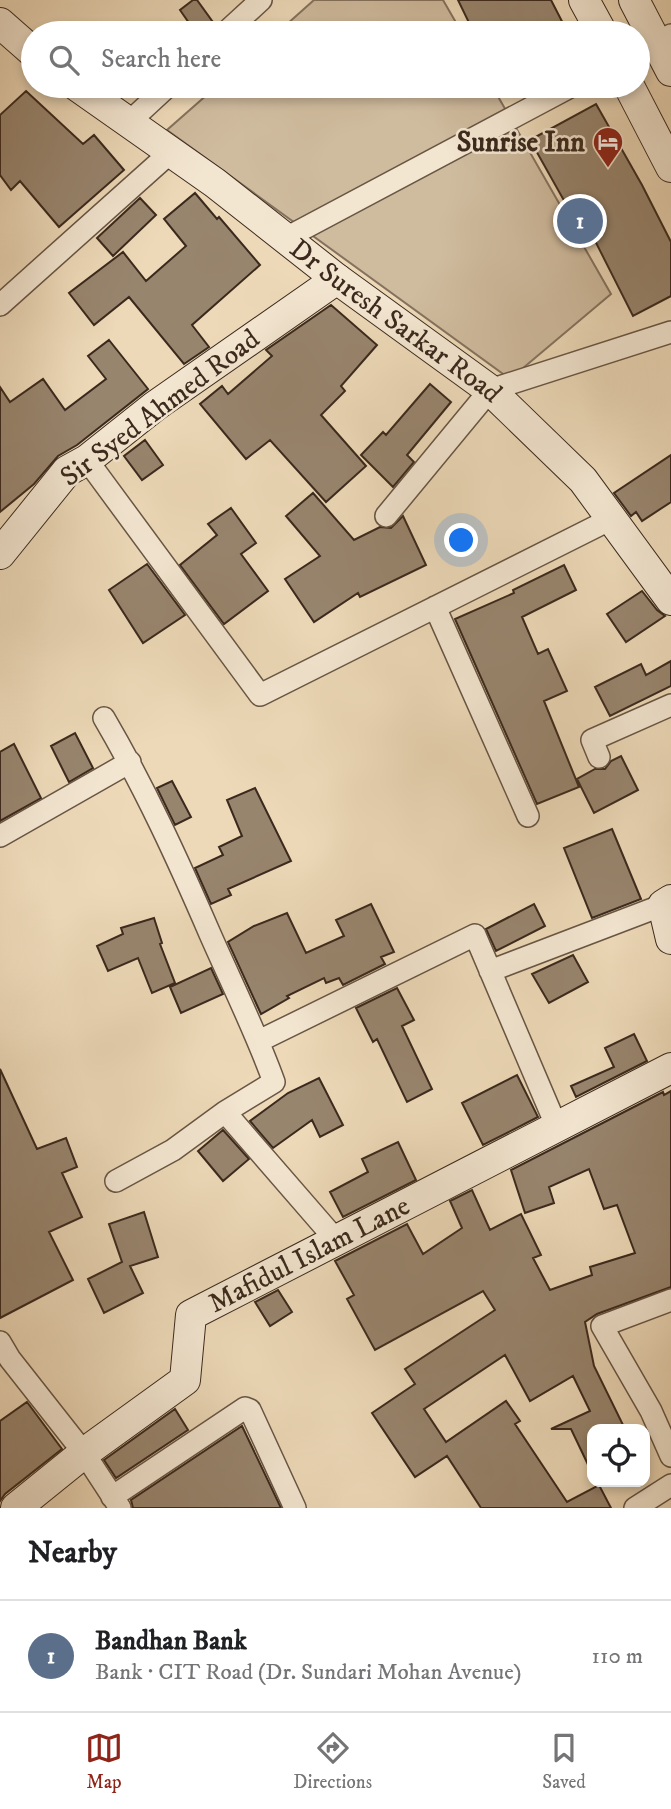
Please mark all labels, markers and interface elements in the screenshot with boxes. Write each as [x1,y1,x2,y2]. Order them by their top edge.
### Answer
search box [21,21,650,98]
icon: search [45,41,83,79]
text: Search here [101,43,221,76]
place label: Sunrise Inn [457,125,585,160]
hotel icon: Sunrise Inn [591,125,625,169]
pin: 1 [557,195,603,247]
street label: Dr Suresh Sarkar Road [283,231,510,410]
street label: Sir Syed Ahmed Road [53,322,267,494]
your location [444,523,478,557]
street label: Mafidul Islam Lane [202,1188,416,1321]
map controls [587,1424,650,1487]
button: locate [587,1424,650,1487]
text: Nearby [28,1535,117,1572]
text: Bandhan Bank [95,1625,247,1658]
text: 1 [47,1642,55,1671]
text: 110 m [592,1642,643,1671]
text: Bank · CIT Road (Dr. Sundari Mohan Avenue) [95,1658,522,1687]
tab: Map [85,1729,123,1794]
tab: Directions [293,1729,372,1794]
tab: Saved [542,1729,586,1794]

